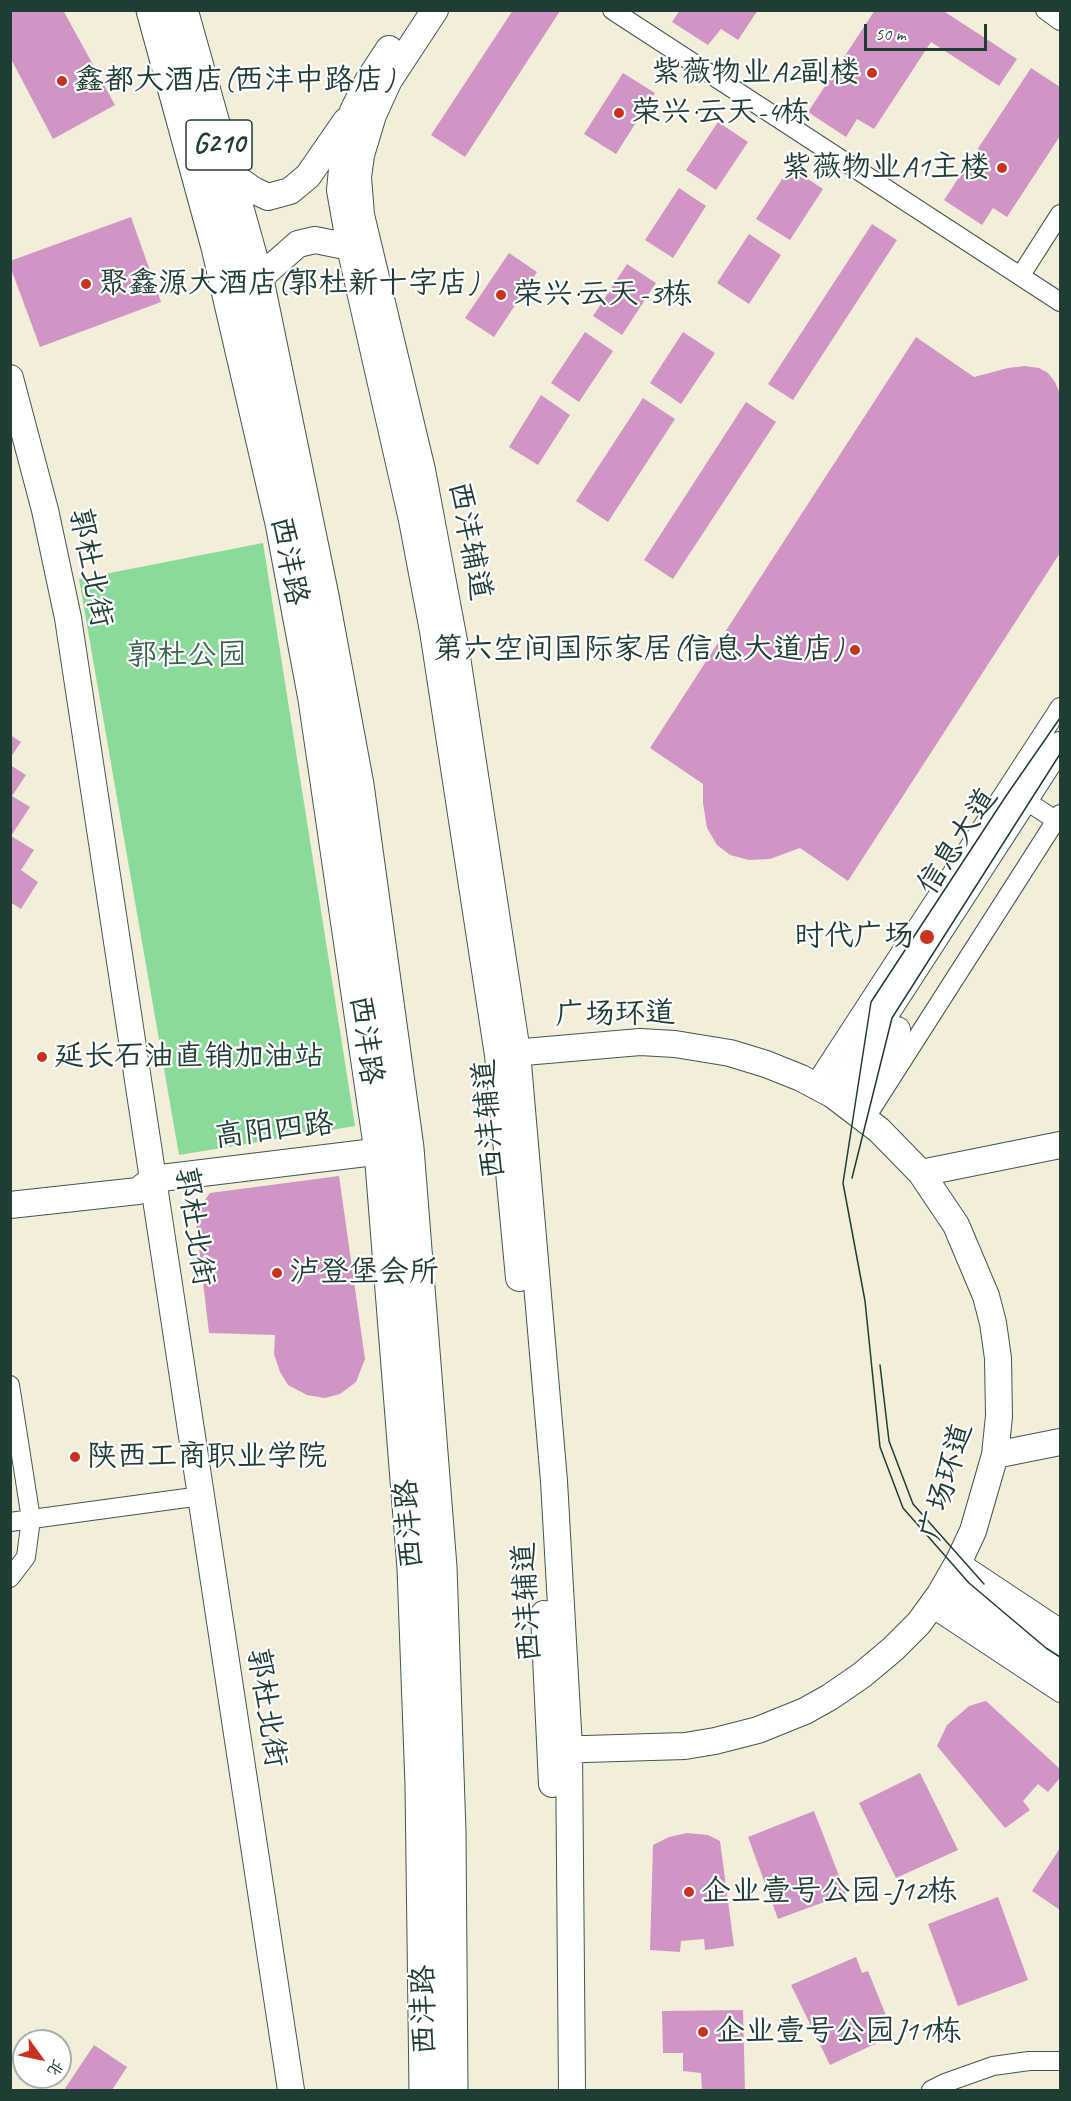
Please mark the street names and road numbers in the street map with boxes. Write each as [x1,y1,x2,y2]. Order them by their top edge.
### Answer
road number: G210 [186,120,252,170]
street label: 西沣辅道 [440,479,498,603]
street label: 郭杜北街 [61,506,119,630]
street label: 西沣路 [262,513,314,609]
street label: 信息大道 [910,782,1006,902]
street label: 西沣路 [341,993,389,1087]
street label: 广场环道 [555,996,675,1034]
street label: 西沣辅道 [467,1058,513,1180]
street label: 高阳四路 [212,1106,336,1156]
street label: 郭杜北街 [167,1165,221,1289]
street label: 广场环道 [913,1419,981,1545]
street label: 西沣路 [389,1478,431,1570]
street label: 西沣辅道 [507,1541,549,1663]
street label: 郭杜北街 [239,1646,293,1770]
street label: 西沣路 [406,1965,444,2055]

